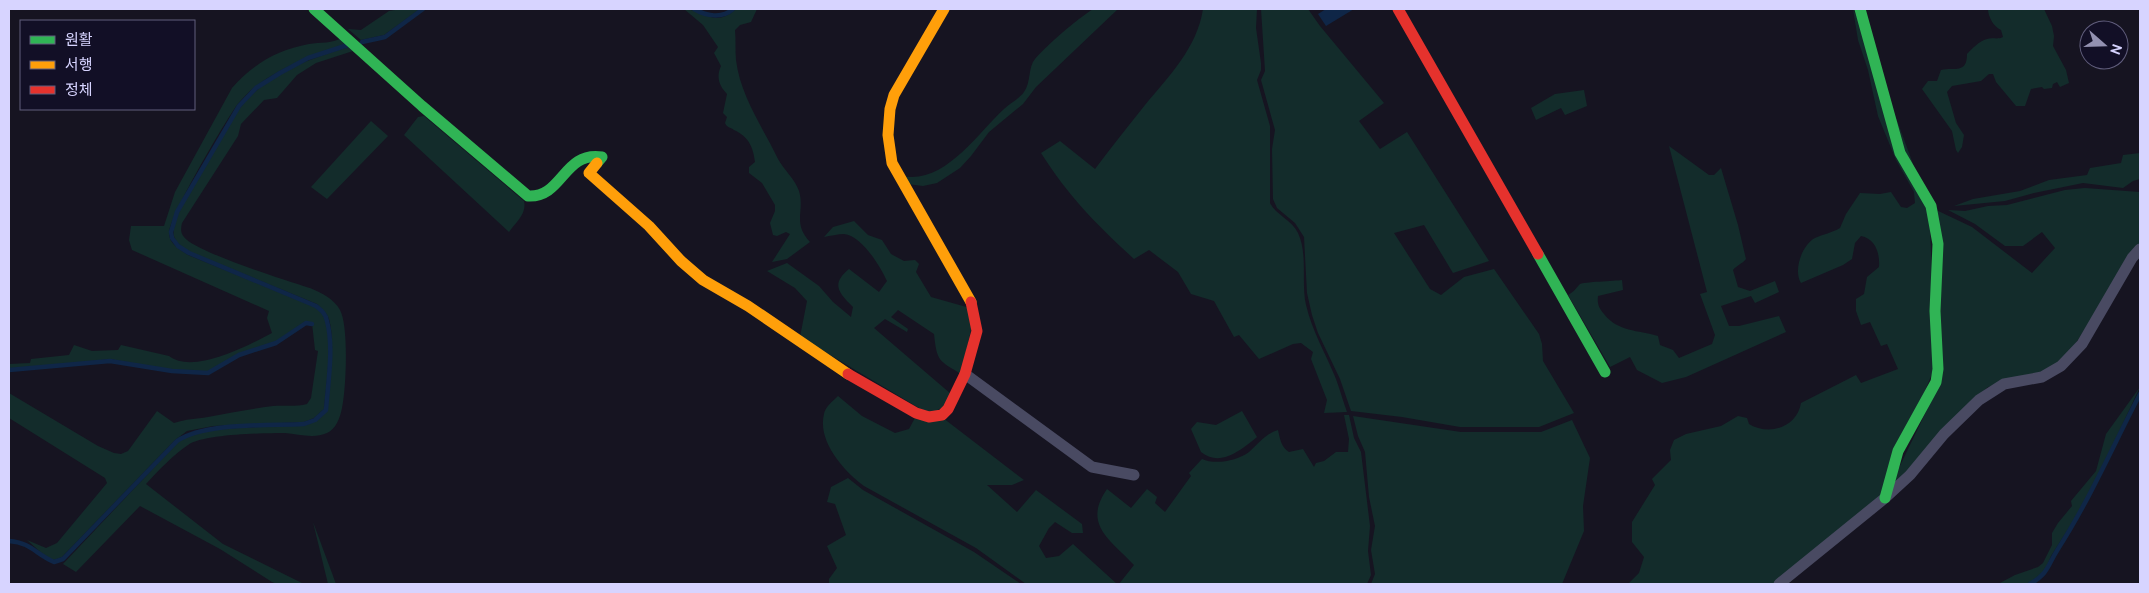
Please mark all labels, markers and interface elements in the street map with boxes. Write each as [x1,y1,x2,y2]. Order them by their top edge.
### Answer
legend [20,20,195,110]
north arrow [2079,20,2129,70]
text: 원활 [65,31,93,49]
text: N [2106,42,2126,57]
text: 서행 [65,56,93,74]
text: 정체 [65,81,93,99]

